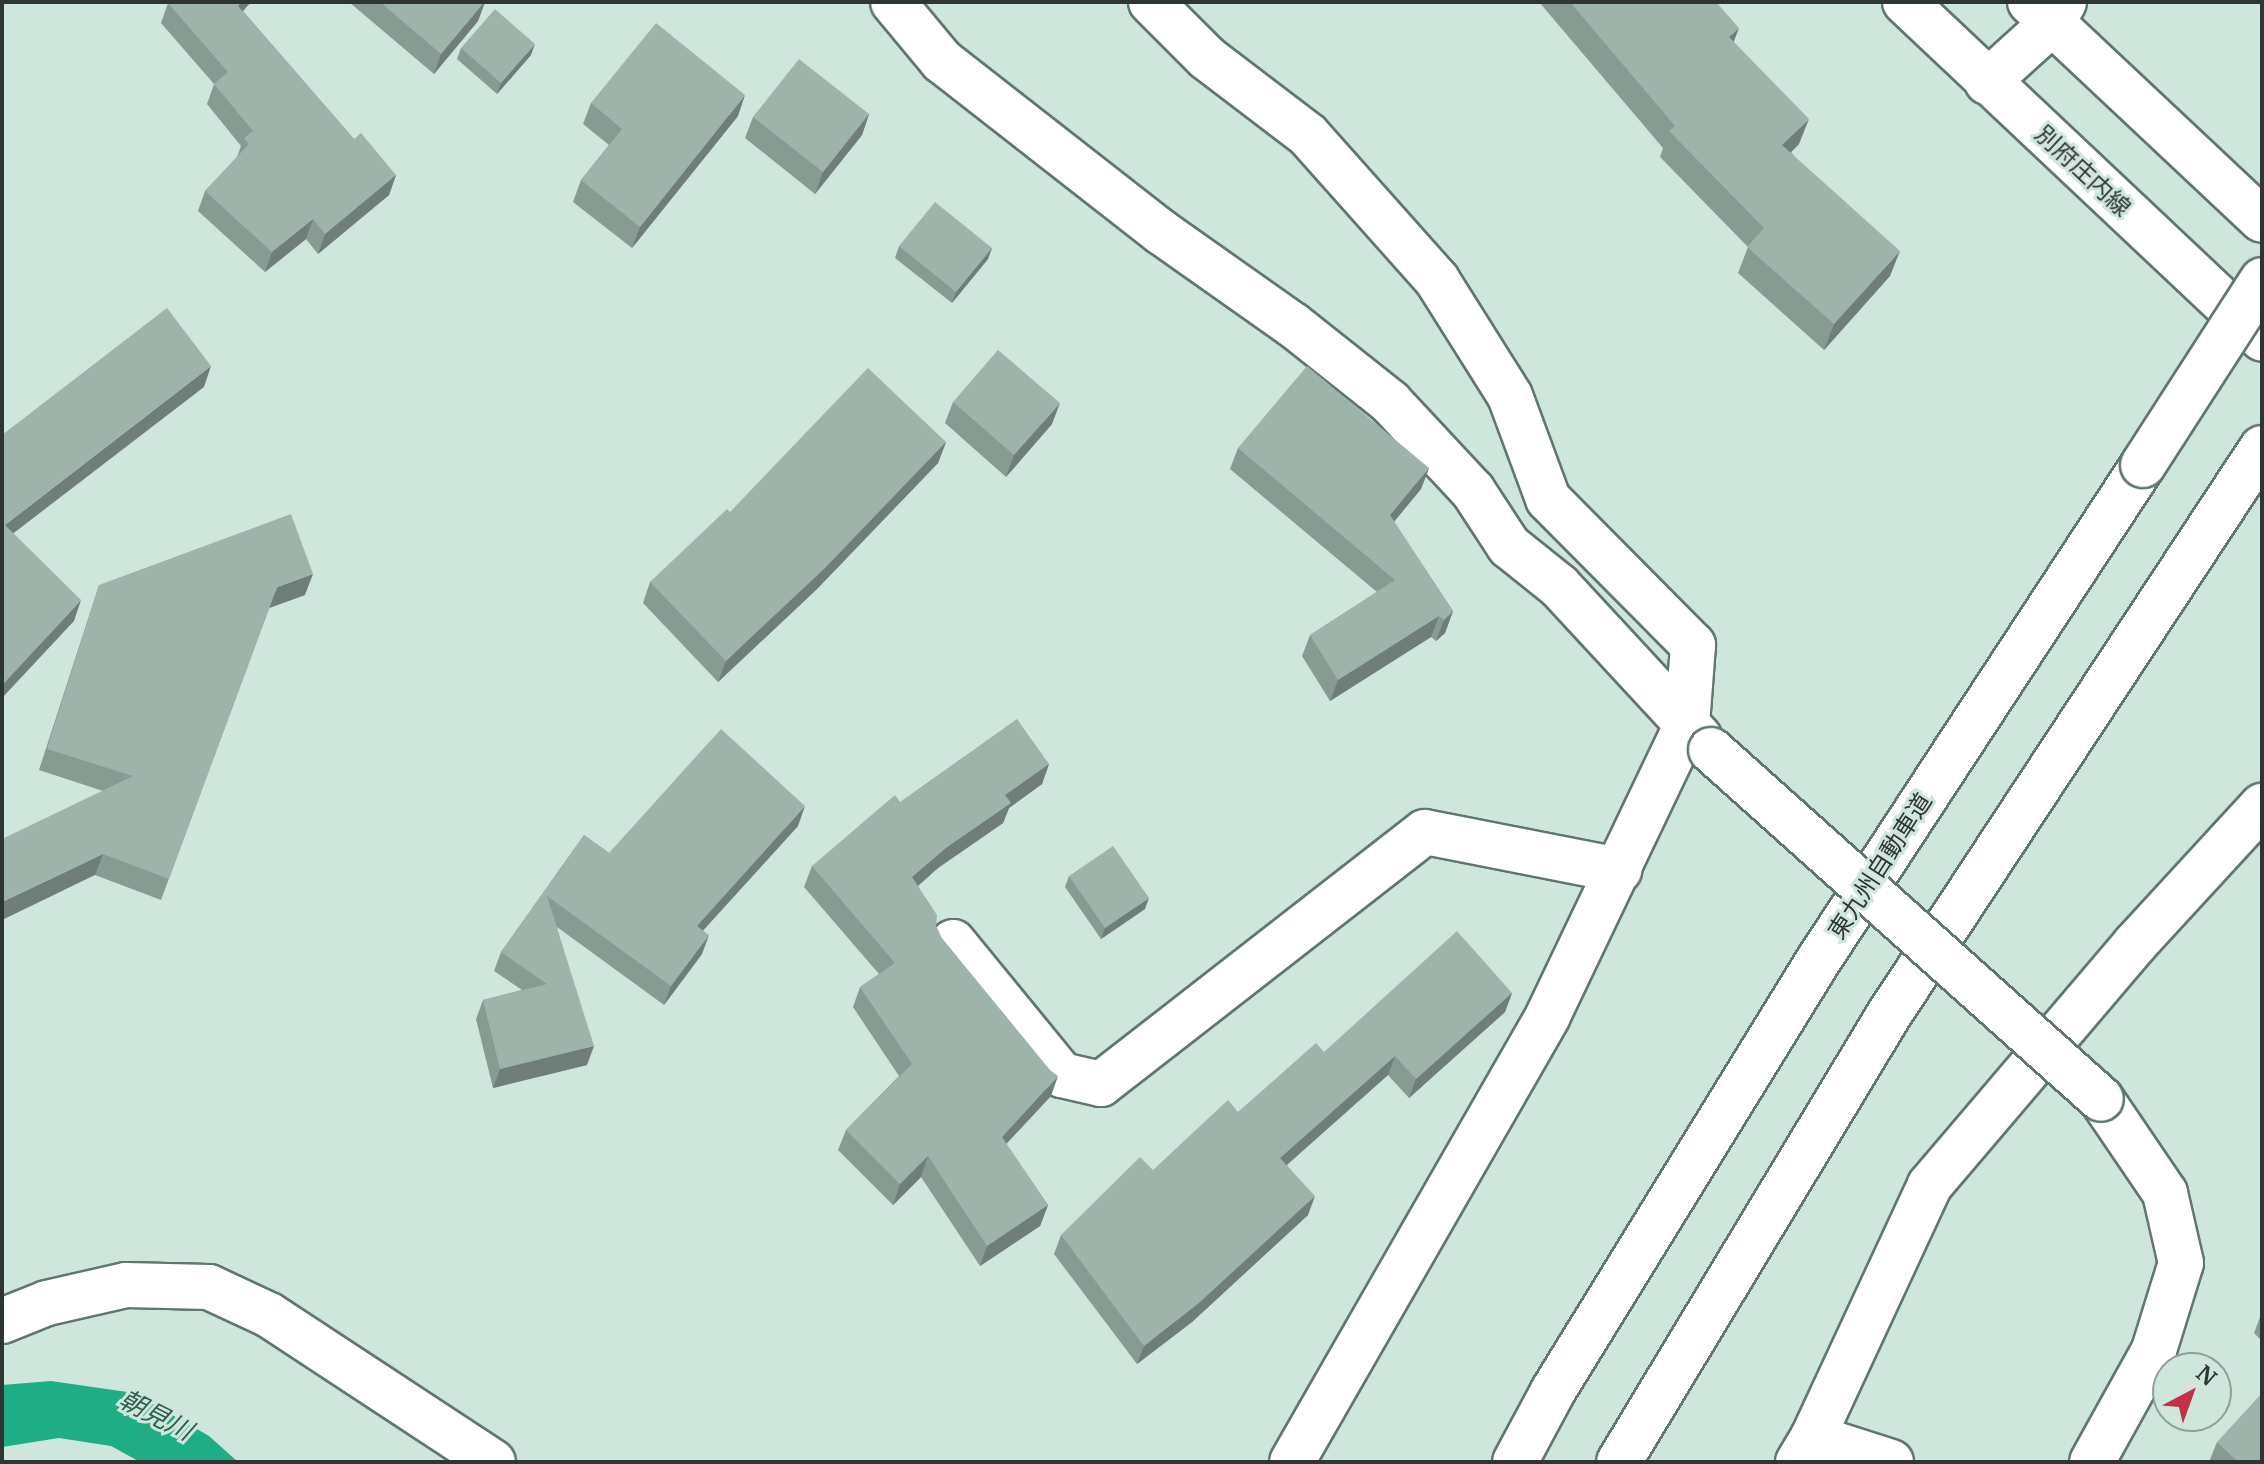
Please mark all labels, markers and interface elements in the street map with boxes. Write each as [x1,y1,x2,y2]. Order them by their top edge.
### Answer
street label: 別府庄内線 [2029,120,2137,222]
street label: 東九州自動車道 [1822,788,1938,944]
north arrow [2152,1352,2232,1432]
text: N [2191,1359,2222,1392]
water label: 朝見川 [114,1383,198,1447]

